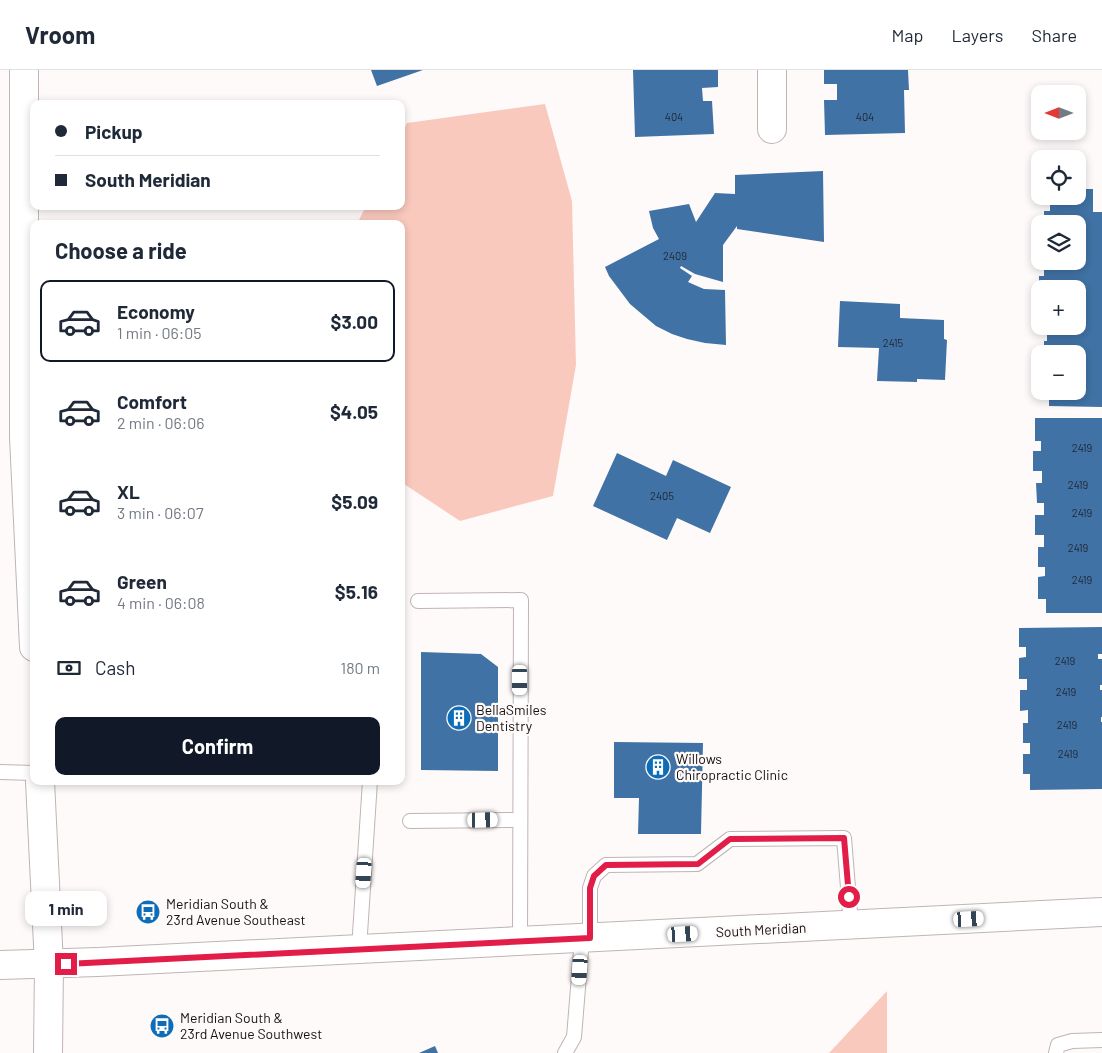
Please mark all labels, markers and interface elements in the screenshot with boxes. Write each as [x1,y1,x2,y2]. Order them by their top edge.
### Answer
text: Vroom [25,20,95,49]
text: Map [891,24,923,46]
text: Layers [951,24,1004,46]
text: Share [1032,24,1077,46]
north arrow [1031,85,1086,140]
map controls [1031,85,1086,400]
house number: 404 [665,110,683,123]
house number: 404 [856,110,874,123]
text: Pickup [85,120,143,143]
button: locate [1031,150,1086,205]
text: South Meridian [85,168,211,191]
button: layers [1031,215,1086,270]
text: Choose a ride [55,237,187,263]
house number: 2409 [663,249,687,262]
button: + [1031,280,1086,335]
icon: car [57,299,102,344]
text: Economy [117,300,195,323]
text: $3.00 [331,310,378,333]
text: 1 min · 06:05 [117,323,201,342]
house number: 2415 [883,336,904,349]
button: − [1031,345,1086,400]
icon: car [57,389,102,434]
text: Comfort [117,390,187,413]
text: $4.05 [330,400,378,423]
text: 2 min · 06:06 [117,413,204,432]
house number: 2419 [1072,441,1093,454]
house number: 2419 [1068,478,1089,491]
icon: car [57,479,102,524]
text: XL [117,480,140,503]
house number: 2405 [650,489,674,502]
text: $5.09 [331,490,378,513]
text: 3 min · 06:07 [117,503,203,522]
house number: 2419 [1072,506,1093,519]
house number: 2419 [1068,541,1089,554]
icon: car [57,569,102,614]
text: Green [117,570,167,593]
house number: 2419 [1072,573,1093,586]
text: $5.16 [335,580,378,603]
text: 4 min · 06:08 [117,593,205,612]
icon: cash [55,654,83,682]
house number: 2419 [1055,654,1076,667]
text: Cash [95,656,136,679]
text: 180 m [341,658,380,677]
car [512,665,527,695]
house number: 2419 [1056,685,1077,698]
place label: BellaSmiles Dentistry [476,701,547,734]
building icon: BellaSmiles Dentistry [446,705,472,731]
button: Confirm [55,717,380,775]
house number: 2419 [1057,718,1078,731]
house number: 2419 [1058,747,1079,760]
place label: Willows Chiropractic Clinic [676,750,788,783]
building icon: Willows Chiropractic Clinic [645,754,671,780]
car [467,812,498,828]
car [355,858,372,888]
route start [838,886,860,908]
callout: 1 min [25,892,107,926]
place label: Meridian South & 23rd Avenue Southeast [166,895,306,928]
text: 1 min [48,899,84,918]
bus stop icon: Meridian South & 23rd Avenue Southeast [135,899,161,925]
car [953,911,984,927]
street label: South Meridian [715,919,807,940]
car [667,926,698,942]
route end [55,953,77,975]
car [571,955,588,985]
place label: Meridian South & 23rd Avenue Southwest [180,1009,322,1042]
bus stop icon: Meridian South & 23rd Avenue Southwest [149,1013,175,1039]

